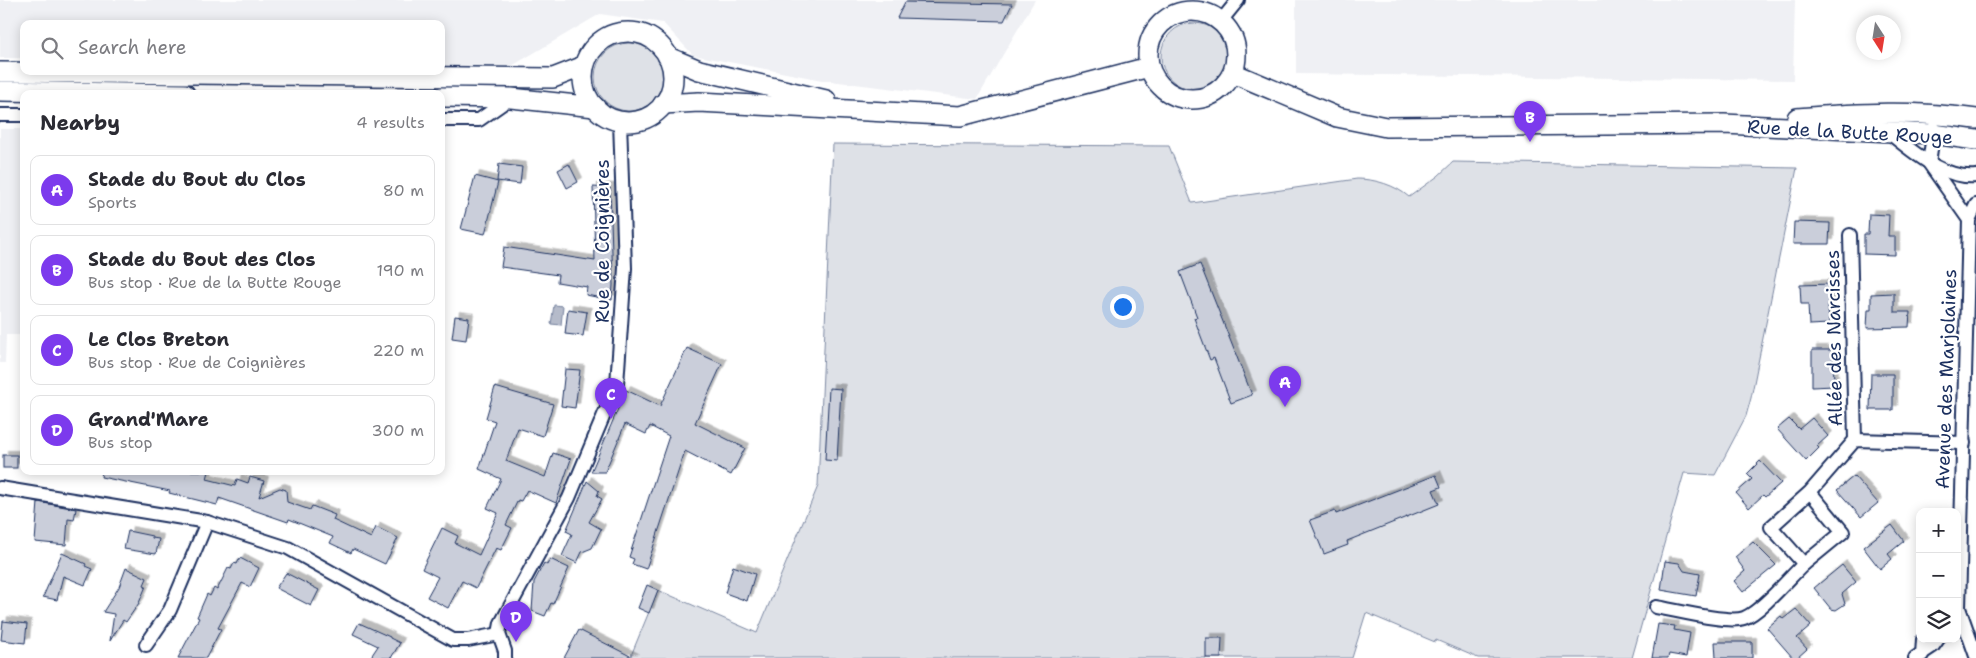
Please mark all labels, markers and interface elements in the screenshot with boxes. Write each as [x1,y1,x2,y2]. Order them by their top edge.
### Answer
north arrow [1856,15,1901,60]
search box [20,20,445,75]
icon: search [38,34,66,62]
text: Search here [78,35,187,60]
pin: B [1514,101,1546,142]
text: Nearby [40,109,120,137]
text: 4 results [356,112,425,133]
street label: Rue de la Butte Rouge [1747,114,1953,150]
street label: Rue de Coignières [590,159,615,323]
text: Stade du Bout du Clos [88,167,306,192]
text: A [51,180,63,201]
text: 80 m [383,180,424,201]
text: Sports [88,192,137,213]
text: Stade du Bout des Clos [88,247,315,272]
street label: Allée des Narcisses [1820,249,1848,427]
text: B [52,260,62,281]
text: 190 m [377,260,424,281]
street label: Avenue des Marjolaines [1930,268,1962,490]
text: Bus stop · Rue de la Butte Rouge [88,272,341,293]
your location [1110,294,1136,320]
text: Le Clos Breton [88,327,229,352]
text: C [52,340,62,361]
text: 220 m [372,340,424,361]
text: Bus stop · Rue de Coignières [88,352,306,373]
pin: A [1269,366,1301,407]
pin: C [595,378,627,419]
text: Grand'Mare [88,407,209,432]
text: D [51,420,63,441]
text: 300 m [372,420,424,441]
text: Bus stop [88,432,153,453]
map controls [1916,508,1961,643]
button: + [1916,508,1961,553]
button: − [1916,553,1961,598]
button: layers [1916,598,1961,643]
pin: D [500,601,532,642]

